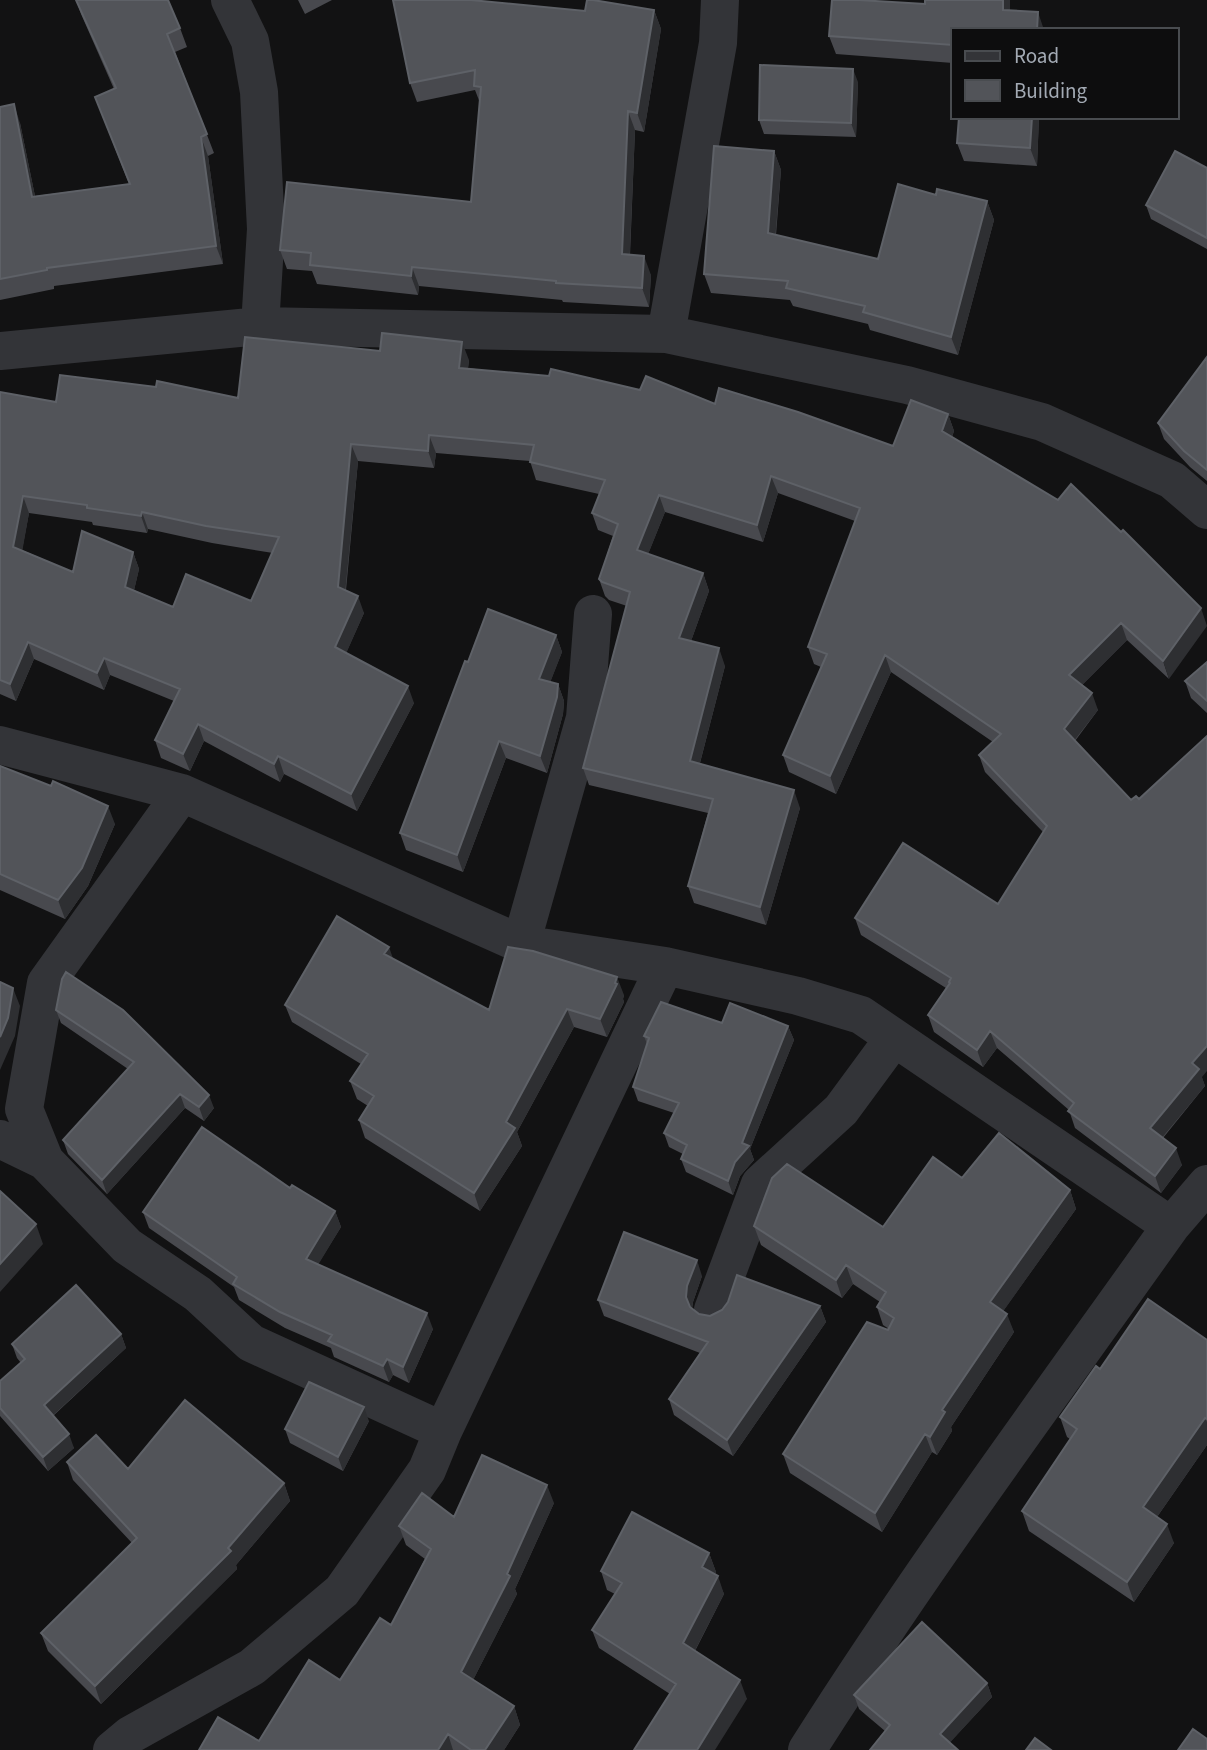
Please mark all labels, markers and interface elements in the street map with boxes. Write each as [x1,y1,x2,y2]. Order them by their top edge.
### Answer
legend [951,28,1179,119]
text: Road [1014,41,1059,71]
text: Building [1014,76,1088,106]

